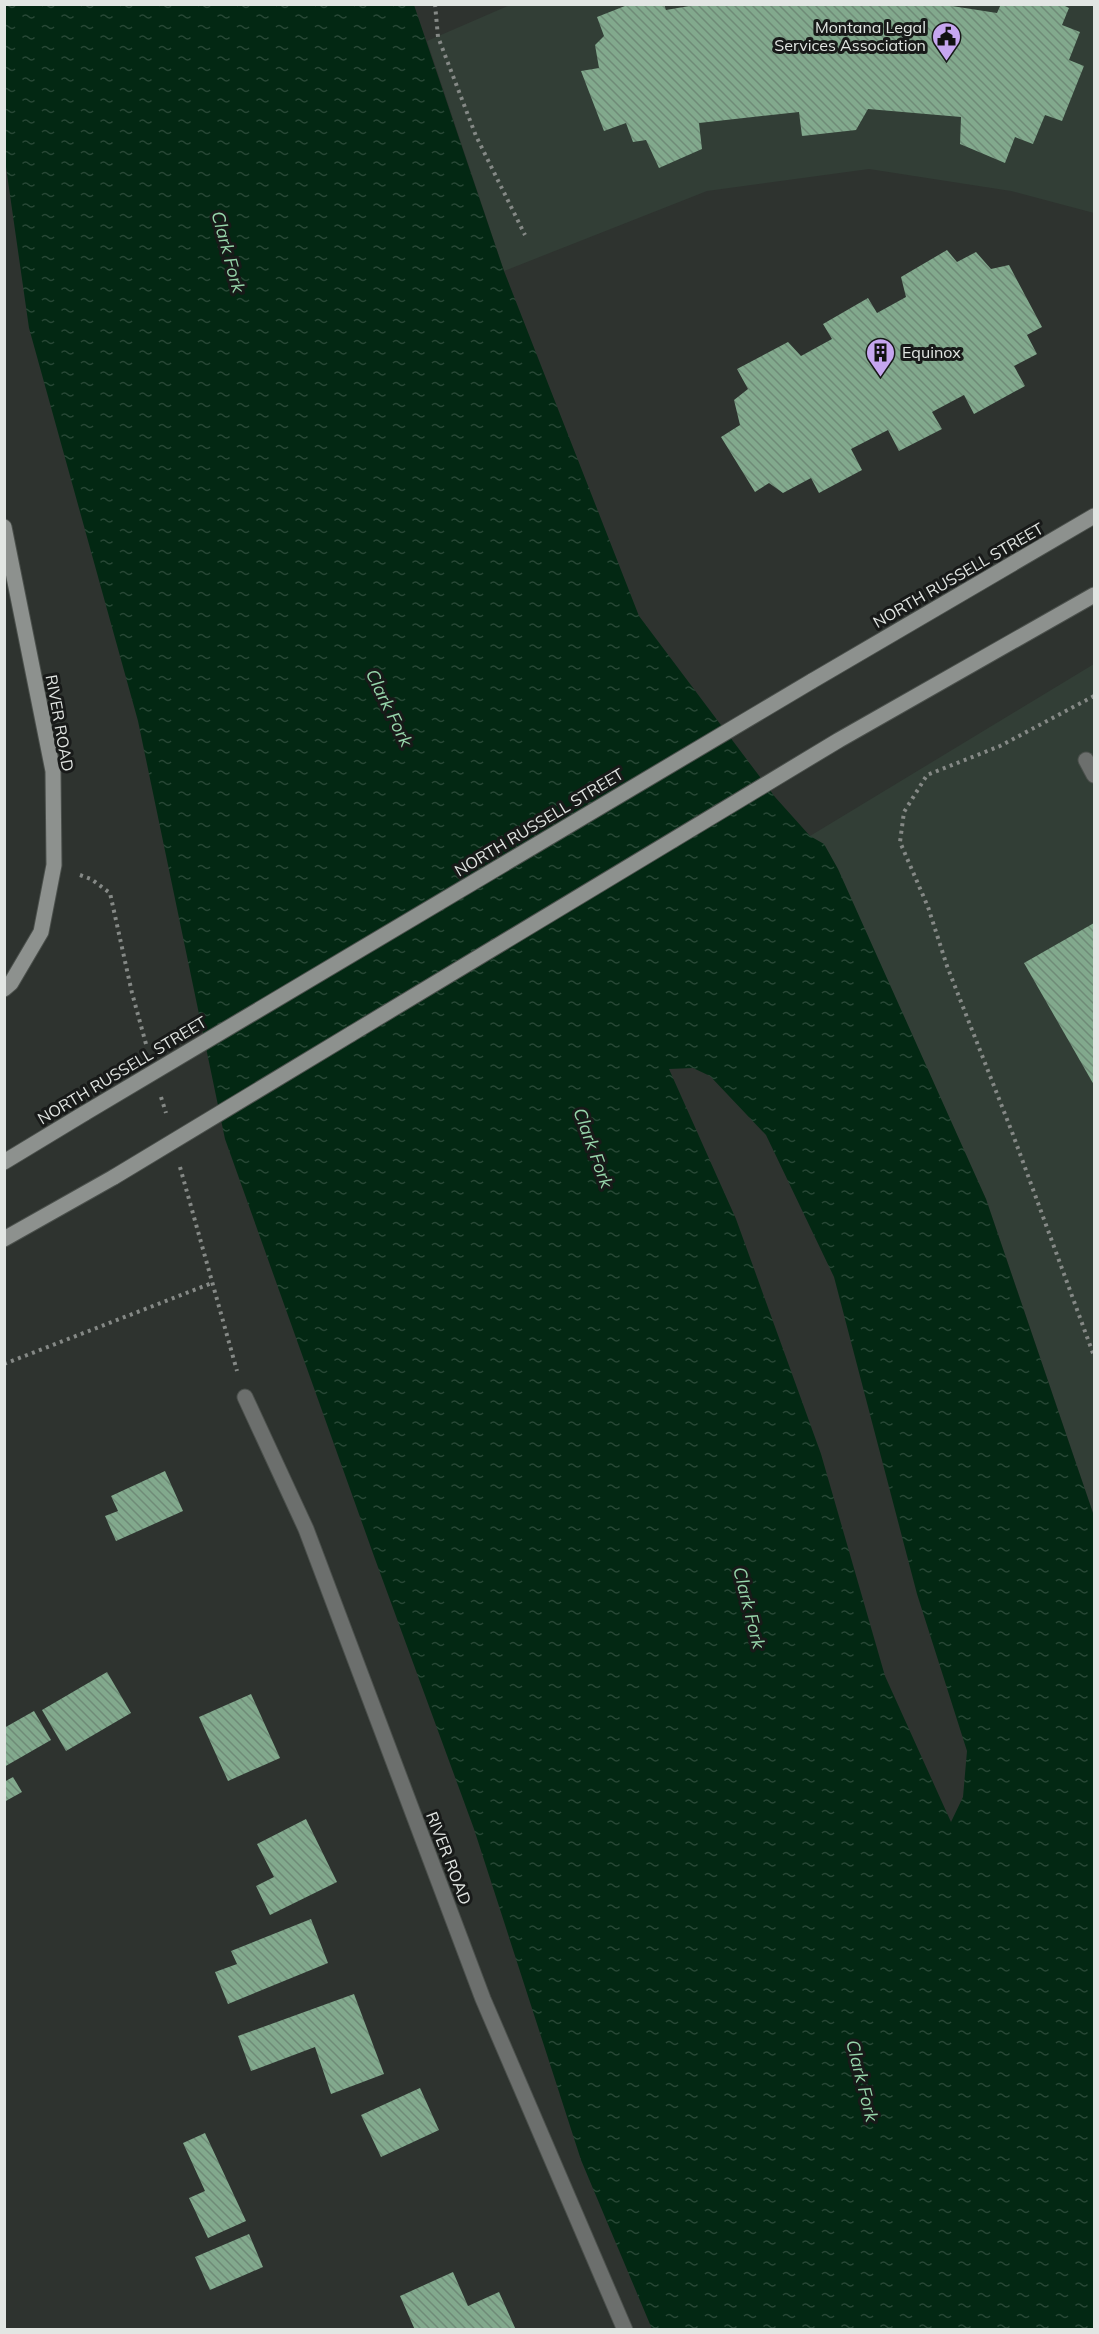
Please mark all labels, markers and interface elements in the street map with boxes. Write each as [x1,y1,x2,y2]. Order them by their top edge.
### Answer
place label: Montana Legal Services Association [774,17,926,55]
public building icon: Montana Legal Services Association [931,20,963,62]
water label: Clark Fork [207,208,251,296]
building icon: Equinox [865,336,897,378]
place label: Equinox [902,342,961,362]
street label: NORTH RUSSELL STREET [869,518,1047,632]
water label: Clark Fork [361,665,418,751]
street label: RIVER ROAD [42,673,78,773]
street label: NORTH RUSSELL STREET [451,763,627,880]
street label: NORTH RUSSELL STREET [34,1011,210,1128]
water label: Clark Fork [568,1105,619,1192]
water label: Clark Fork [728,1564,771,1652]
street label: RIVER ROAD [422,1809,476,1907]
water label: Clark Fork [841,2037,884,2125]

